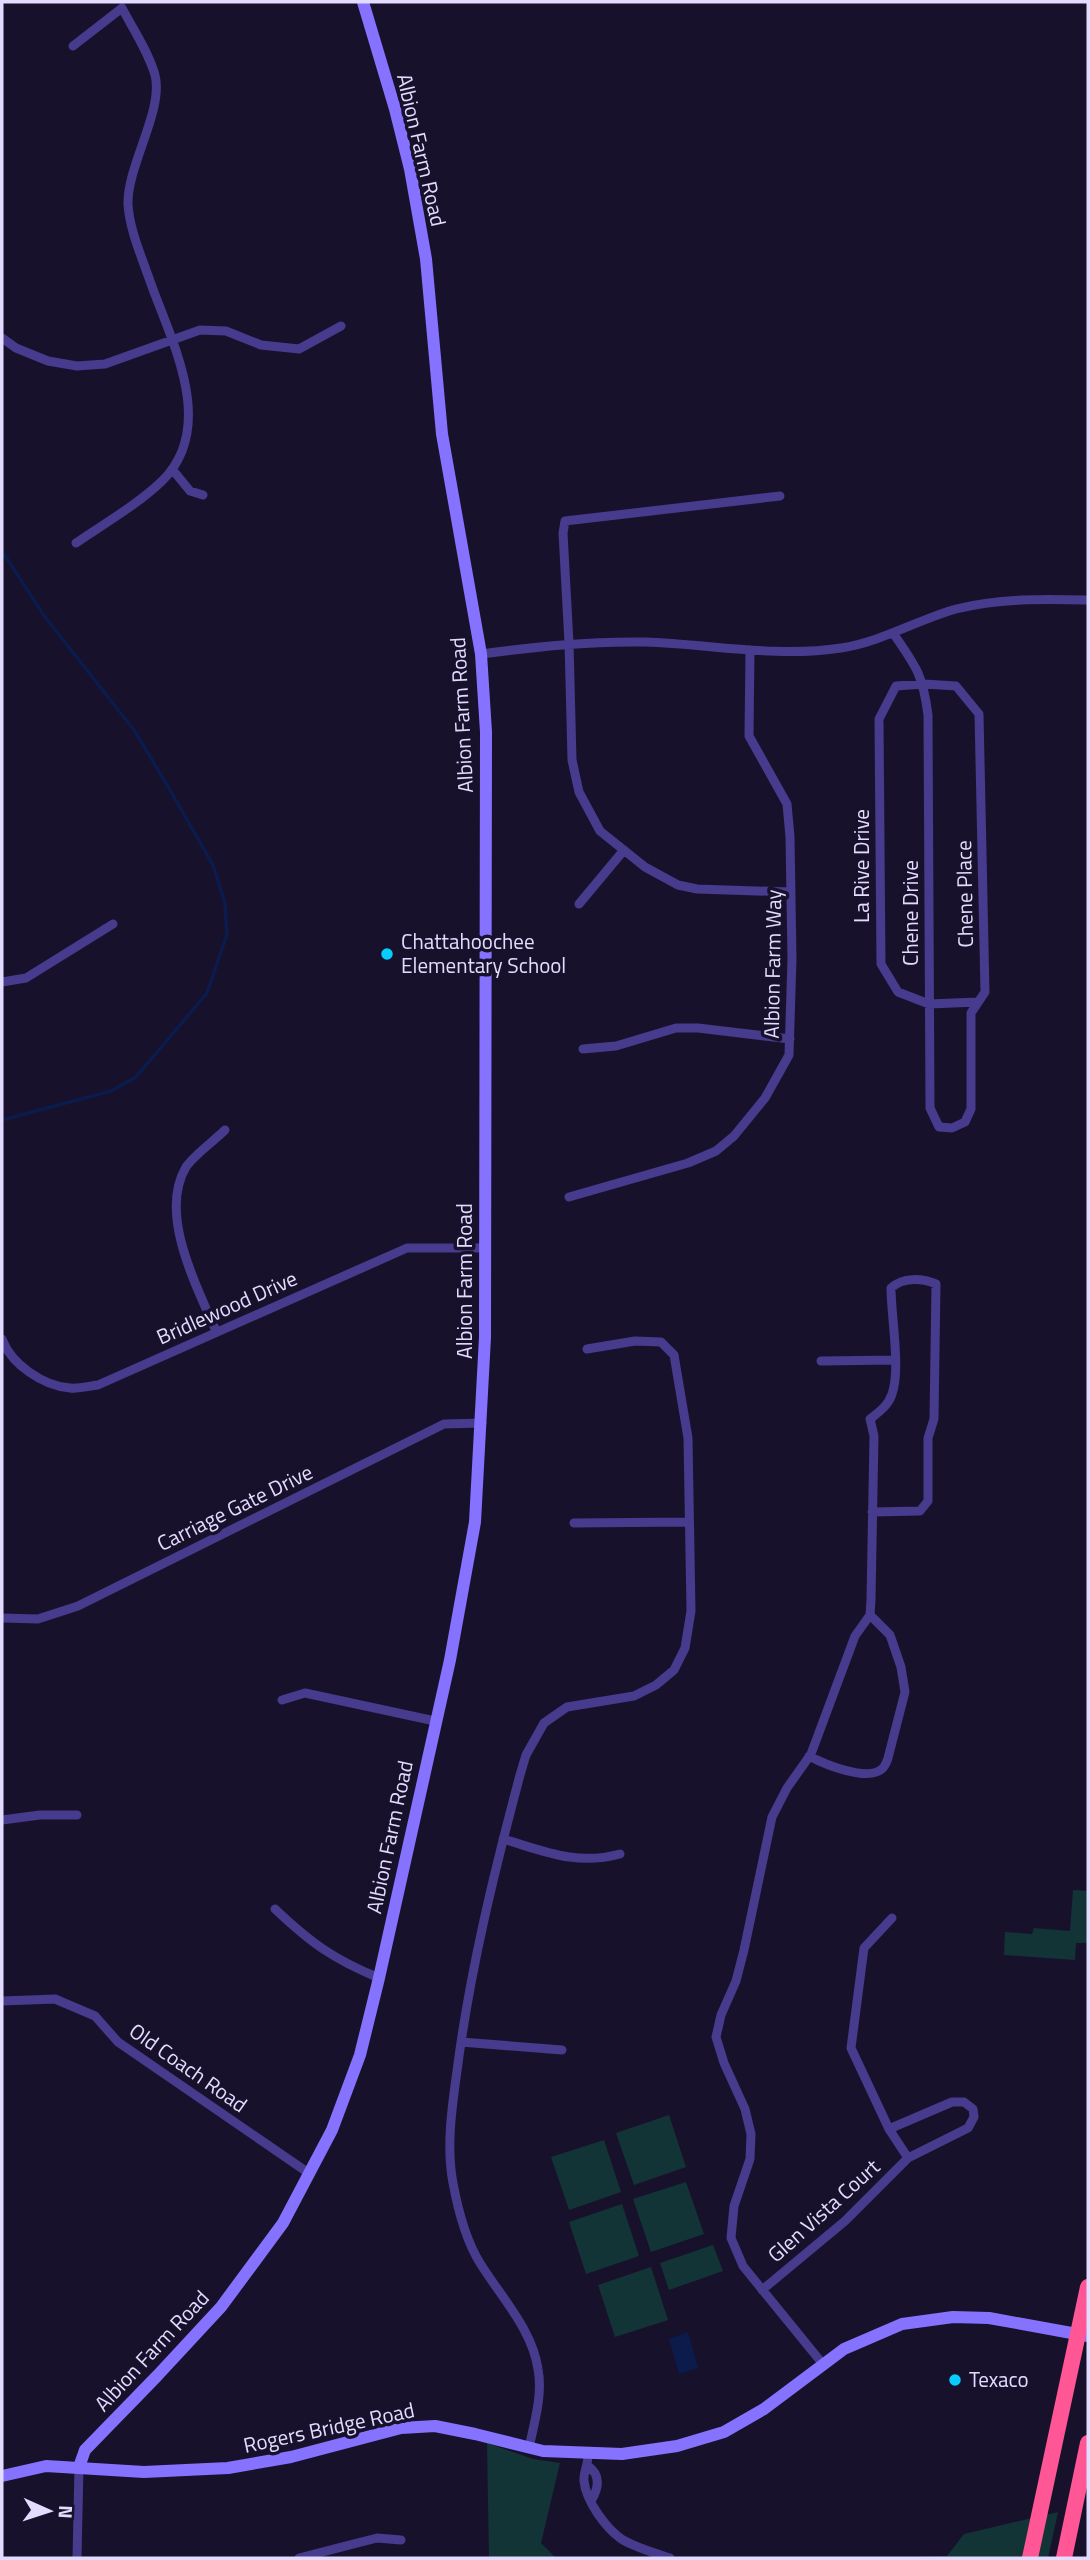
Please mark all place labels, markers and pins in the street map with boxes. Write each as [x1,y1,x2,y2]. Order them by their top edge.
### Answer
place label: Chattahoochee Elementary School [401,925,566,981]
marker: Chattahoochee Elementary School [379,946,395,962]
place label: Texaco [969,2363,1029,2395]
marker: Texaco [947,2372,963,2388]

